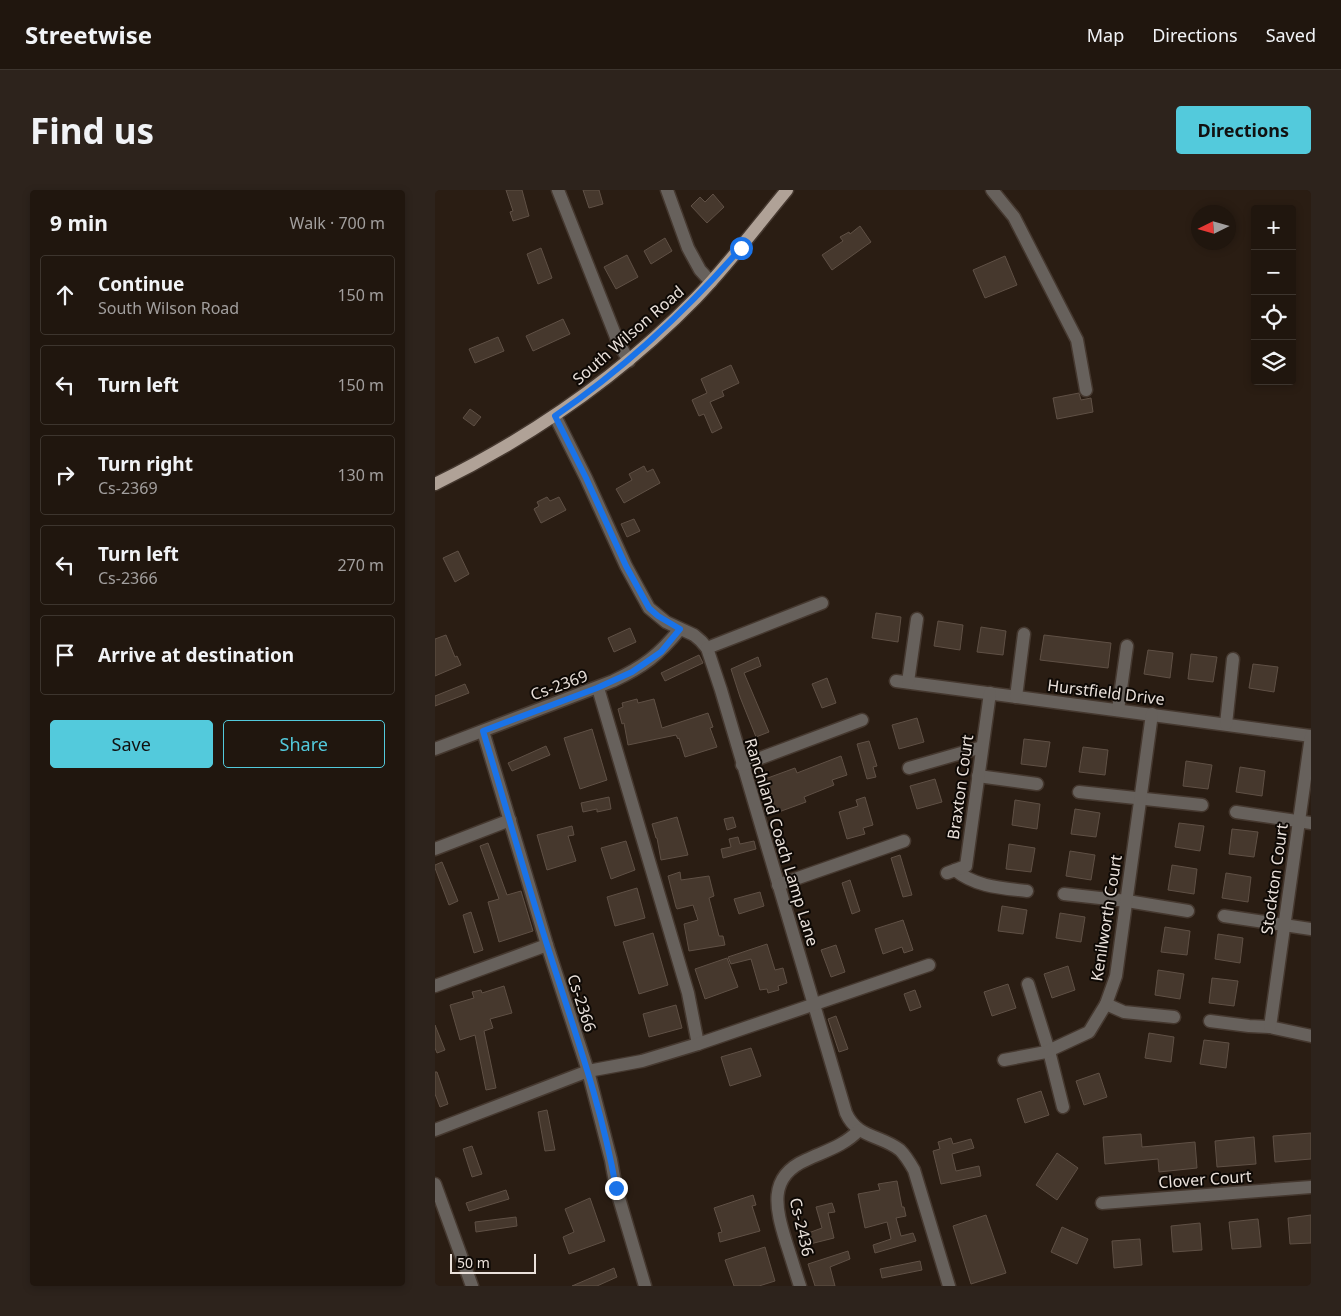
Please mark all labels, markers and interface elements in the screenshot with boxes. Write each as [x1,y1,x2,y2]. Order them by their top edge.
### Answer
text: Streetwise [25,18,152,51]
text: Map [1087,23,1124,47]
text: Directions [1152,23,1238,47]
text: Saved [1266,23,1316,47]
button: Directions [1176,106,1311,154]
text: Find us [30,107,154,154]
north arrow [1191,205,1236,250]
map controls [1251,205,1296,385]
button: + [1251,205,1296,250]
text: 9 min [50,209,108,237]
text: Walk · 700 m [290,212,385,234]
route start [730,237,753,260]
button: − [1251,250,1296,295]
text: Continue [98,271,184,297]
street label: South Wilson Road [568,280,688,390]
icon: ahead [51,281,79,309]
text: 150 m [337,284,384,306]
button: locate [1251,295,1296,340]
text: South Wilson Road [98,297,239,319]
button: layers [1251,340,1296,385]
icon: left [51,371,79,399]
text: Turn left [98,372,179,398]
text: 150 m [337,374,384,396]
text: Turn right [98,451,193,477]
icon: right [51,461,79,489]
text: 130 m [337,464,384,486]
text: Cs-2369 [98,477,158,499]
text: Turn left [98,541,179,567]
icon: left [51,551,79,579]
text: 270 m [337,554,384,576]
text: Cs-2366 [98,567,158,589]
icon: arrive [51,641,79,669]
text: Arrive at destination [98,642,294,668]
street label: Cs-2369 [527,664,591,706]
street label: Hurstfield Drive [1046,674,1166,710]
button: Save [50,720,213,768]
button: Share [223,720,385,768]
street label: Braxton Court [942,733,978,841]
street label: Ranchland Coach Lamp Lane [740,735,824,949]
street label: Stockton Court [1255,822,1293,936]
street label: Kenilworth Court [1085,853,1127,983]
street label: Cs-2366 [562,971,602,1035]
street label: Clover Court [1158,1165,1253,1193]
route end [605,1177,628,1200]
street label: Cs-2436 [785,1196,819,1258]
scale bar [450,1251,536,1274]
text: 50 m [457,1253,490,1272]

